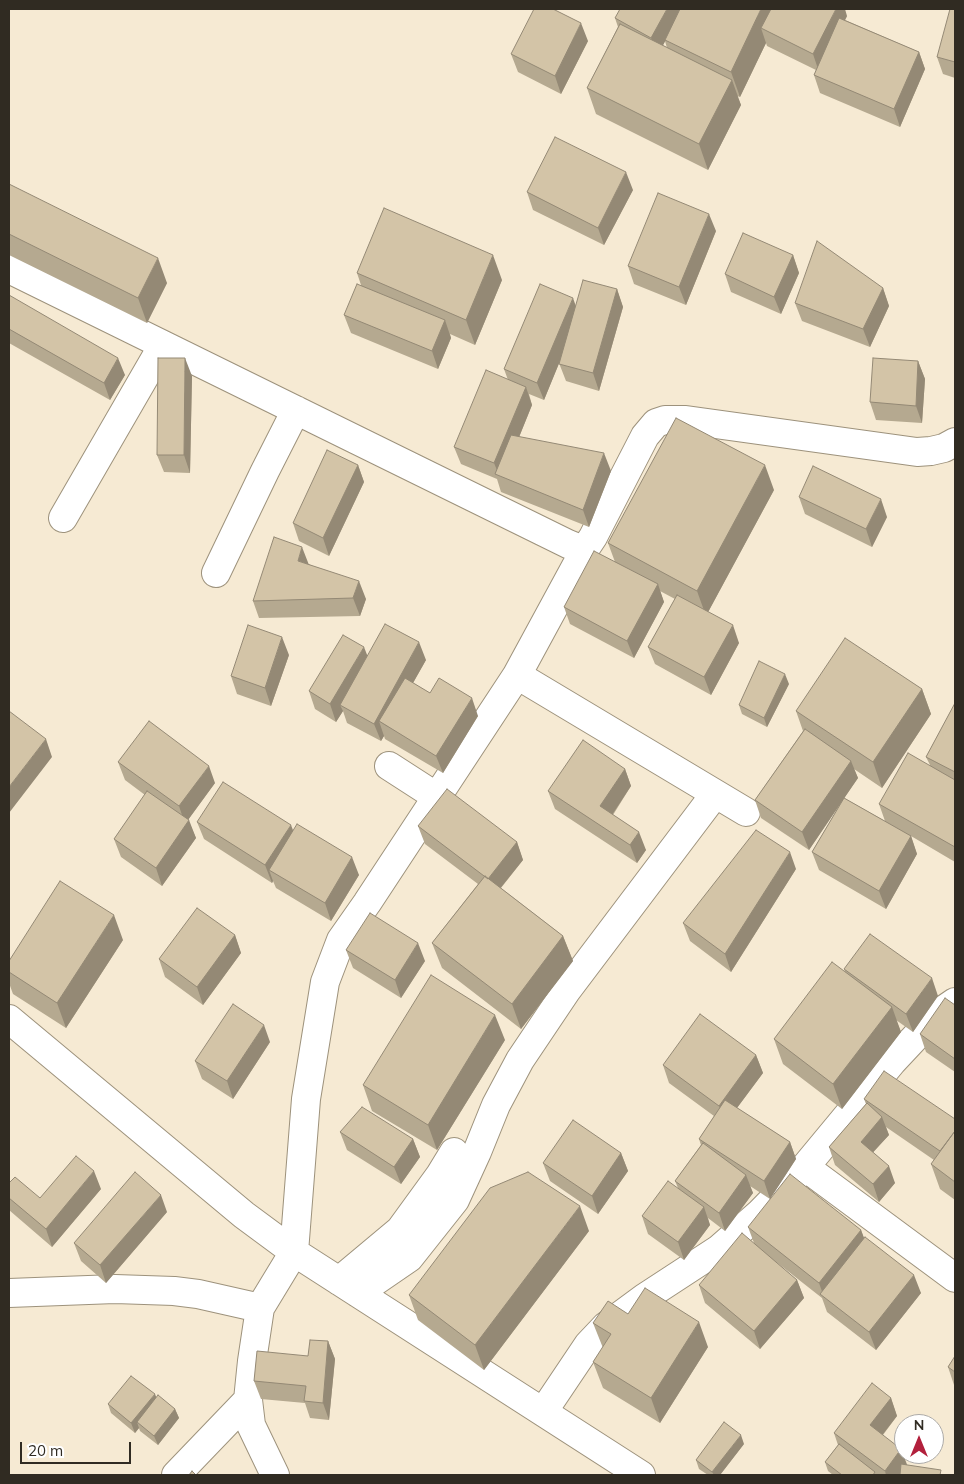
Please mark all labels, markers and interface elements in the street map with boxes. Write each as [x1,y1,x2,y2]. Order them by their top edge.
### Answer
north arrow [894,1414,944,1464]
text: N [914,1416,924,1434]
scale bar [22,1432,134,1464]
text: 20 m [28,1441,63,1460]

